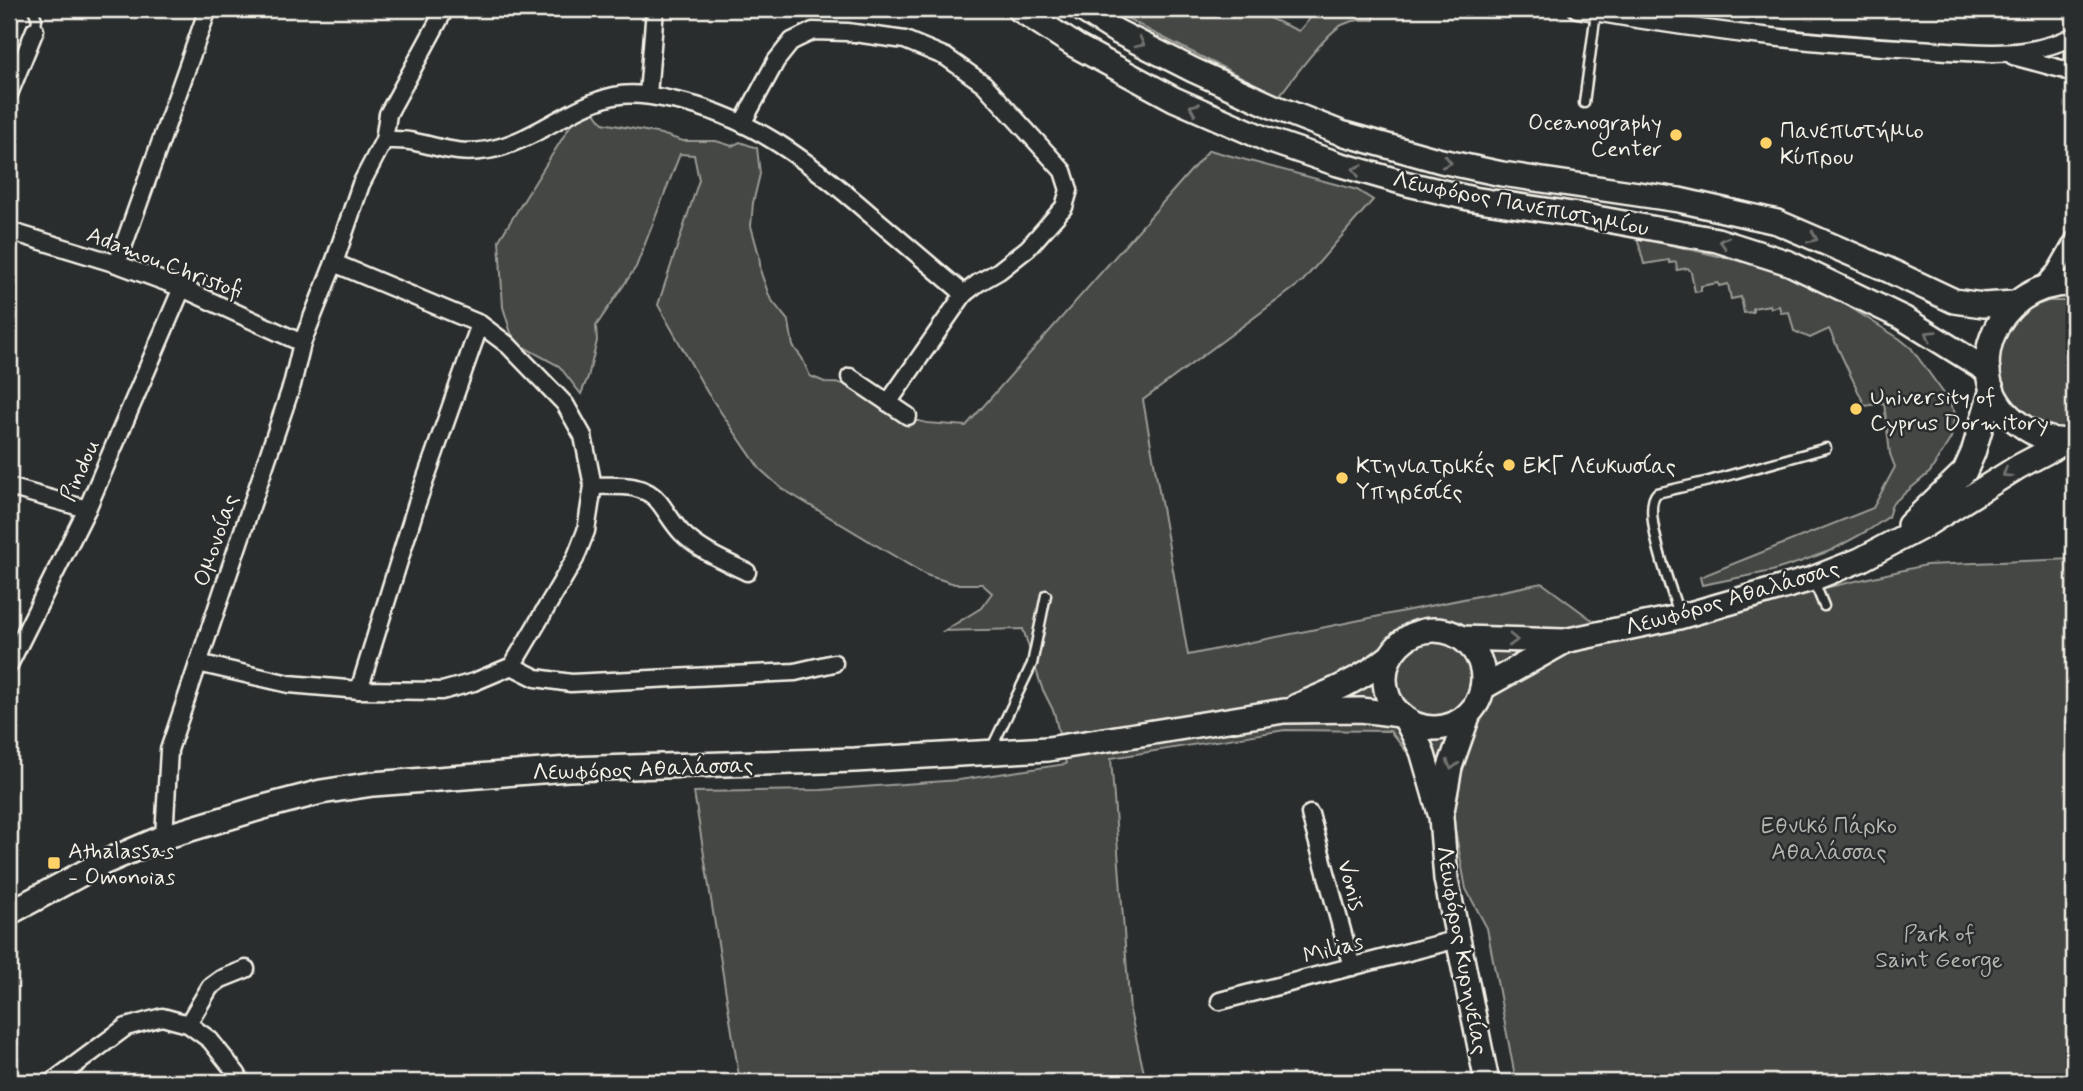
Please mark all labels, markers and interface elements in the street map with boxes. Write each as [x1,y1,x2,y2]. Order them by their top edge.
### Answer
one-way arrow [1133,35,1145,49]
one-way arrow [1189,102,1201,116]
place label: Oceanography Center [1528,109,1662,165]
place label: Πανεπιστήμιο Κύπρου [1780,117,1924,173]
marker: Oceanography Center [1668,127,1684,143]
marker: Πανεπιστήμιο Κύπρου [1758,135,1774,151]
one-way arrow [1441,154,1453,168]
one-way arrow [1351,163,1363,178]
street label: Λεωφόρος Πανεπιστημίου [1390,165,1651,245]
street label: Adamou Christofi [82,220,247,307]
one-way arrow [1806,230,1818,244]
one-way arrow [1718,236,1730,251]
one-way arrow [1925,331,1938,344]
place label: University of Cyprus Dormitory [1870,383,2049,439]
marker: University of Cyprus Dormitory [1848,401,1864,417]
street label: Pindou [54,435,108,507]
place label: Κτηνιατρικές Υπηρεσίες [1356,450,1495,508]
place label: ΕΚΓ Λευκωσίας [1523,452,1676,482]
marker: ΕΚΓ Λευκωσίας [1501,457,1517,473]
one-way arrow [2002,465,2015,478]
marker: Κτηνιατρικές Υπηρεσίες [1334,470,1350,486]
street label: Ομονοίας [187,490,247,591]
street label: Λεωφόρος Αθαλάσσας [1622,554,1843,644]
one-way arrow [1508,633,1519,648]
street label: Λεωφόρος Αθαλάσσας [532,751,754,789]
one-way arrow [1445,758,1460,770]
park label: Εθνικό Πάρκο Αθαλάσσας [1761,812,1897,868]
place label: Athalassas - Omonoias [68,837,175,893]
street label: Λεωφόρος Κυρηνείας [1428,843,1494,1057]
marker: Athalassas - Omonoias [46,855,62,871]
street label: Vonis [1329,857,1371,914]
park label: Park of Saint George [1875,920,2003,978]
street label: Milias [1300,928,1367,972]

